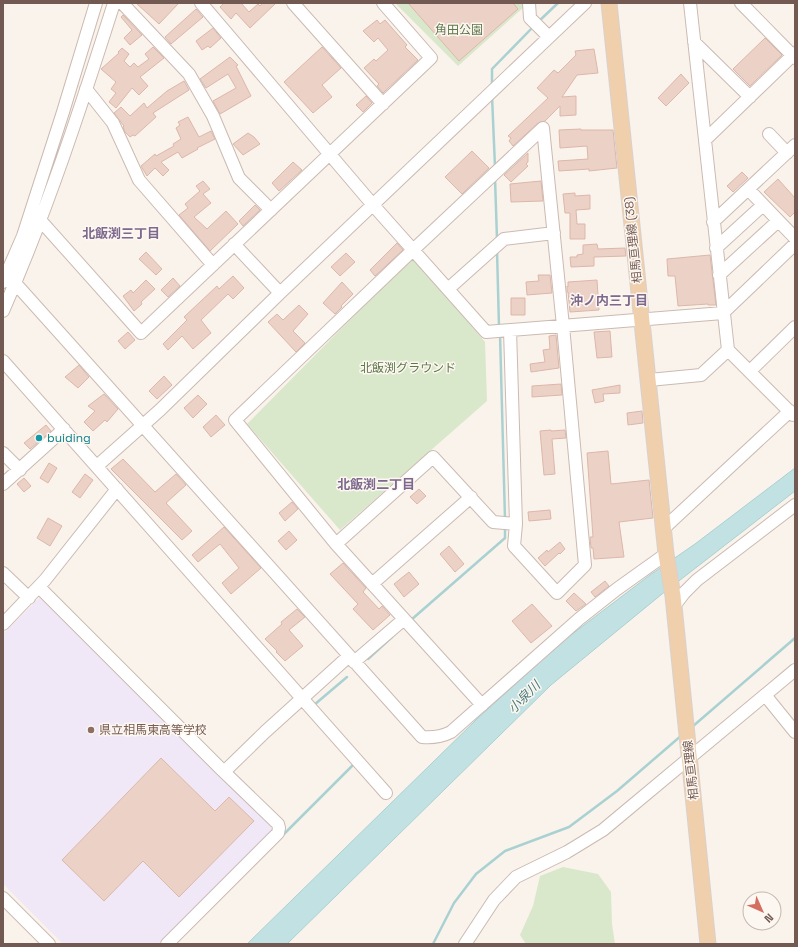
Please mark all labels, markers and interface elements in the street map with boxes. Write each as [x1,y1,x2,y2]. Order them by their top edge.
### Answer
park label: 角田公園 [435,22,483,38]
street label: 相馬亘理線 (38) [621,196,645,284]
district label: 北飯渕三丁目 [82,225,160,242]
district label: 沖ノ内三丁目 [570,292,648,309]
park label: 北飯渕グラウンド [360,360,456,376]
place label: buiding [47,430,91,446]
marker: buiding [34,433,44,443]
district label: 北飯渕二丁目 [337,476,415,493]
water label: 小泉川 [504,676,545,717]
place label: 県立相馬東高等学校 [99,722,207,738]
marker: 県立相馬東高等学校 [86,725,96,735]
street label: 相馬亘理線 [680,739,702,801]
north arrow [742,891,782,931]
text: N [762,911,777,926]

